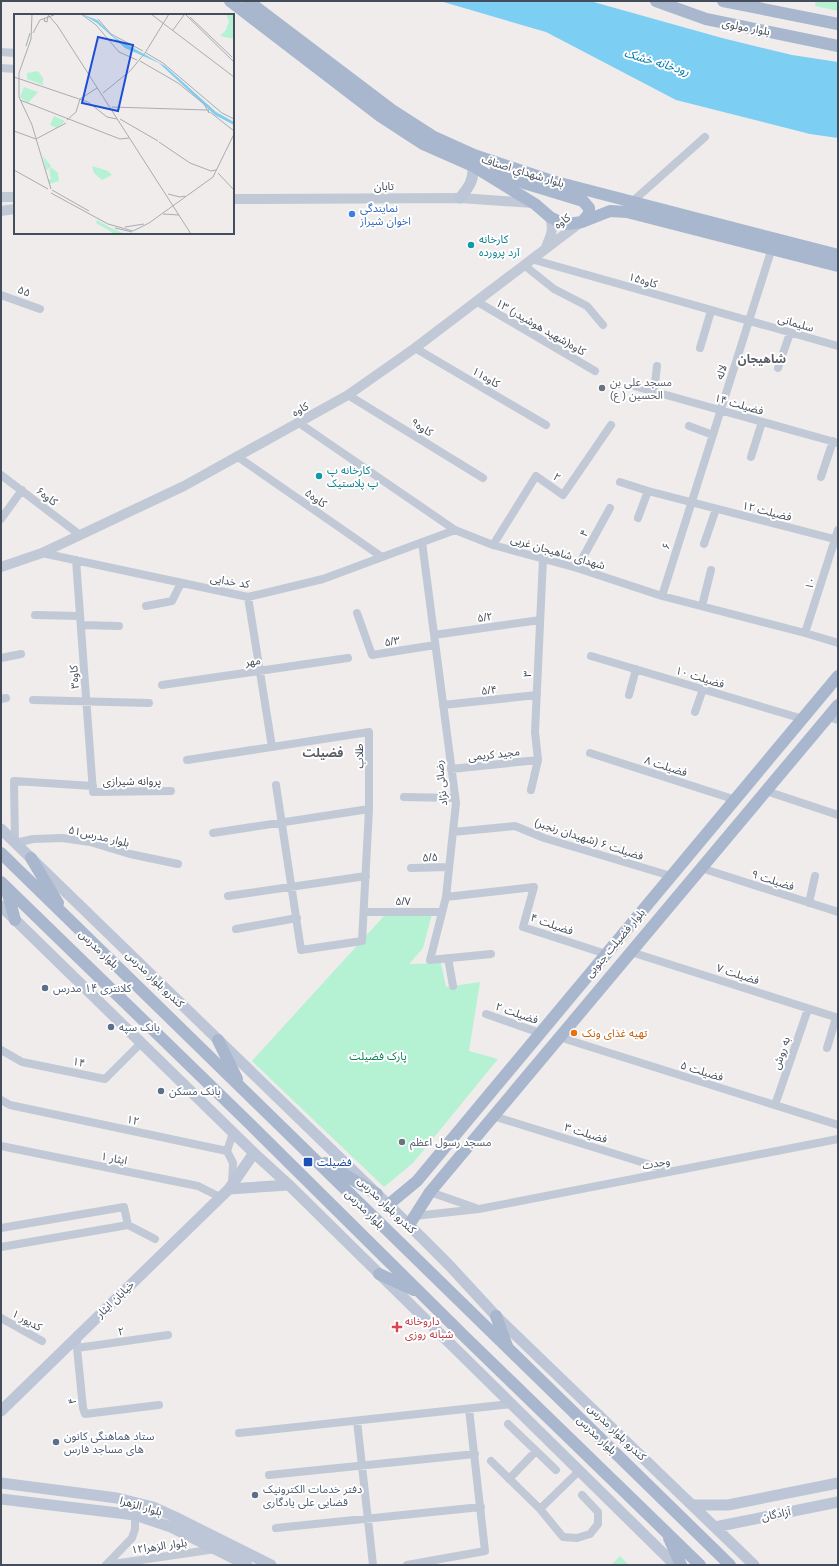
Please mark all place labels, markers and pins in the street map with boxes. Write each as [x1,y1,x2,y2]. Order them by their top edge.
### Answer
place label: نمایندگی اخوان شیراز [359,202,411,228]
marker: نمایندگی اخوان شیراز [347,209,357,219]
place label: کارخانه آرد پرورده [479,233,520,260]
marker: کارخانه آرد پرورده [466,240,476,250]
place label: مسجد علی بن الحسین ( ع) [610,376,672,403]
marker: مسجد علی بن الحسین ( ع) [597,383,607,393]
place label: کارخانه پ پ پلاستیک [327,464,378,491]
marker: کارخانه پ پ پلاستیک [314,471,324,481]
place label: کلانتری ۱۴ مدرس [53,982,132,995]
marker: کلانتری ۱۴ مدرس [40,983,50,993]
place label: بانک سپه [119,1021,160,1035]
marker: بانک سپه [106,1022,116,1032]
place label: تهیه غذای ونک [582,1027,647,1040]
marker: تهیه غذای ونک [569,1028,579,1038]
place label: بانک مسکن [169,1085,221,1098]
marker: بانک مسکن [156,1086,166,1096]
place label: مسجد رسول اعظم [410,1136,492,1151]
marker: مسجد رسول اعظم [397,1137,407,1147]
marker: فضیلت [302,1156,314,1168]
place label: فضیلت [317,1156,352,1169]
place label: داروخانه شبانه روزی [405,1315,454,1341]
marker: داروخانه شبانه روزی [392,1322,402,1332]
place label: ستاد هماهنگی کانون های مساجد فارس [64,1430,155,1456]
marker: ستاد هماهنگی کانون های مساجد فارس [51,1437,61,1447]
place label: دفتر خدمات الکترونیک قضایی علی یادگاری [263,1483,362,1509]
marker: دفتر خدمات الکترونیک قضایی علی یادگاری [250,1490,260,1500]

